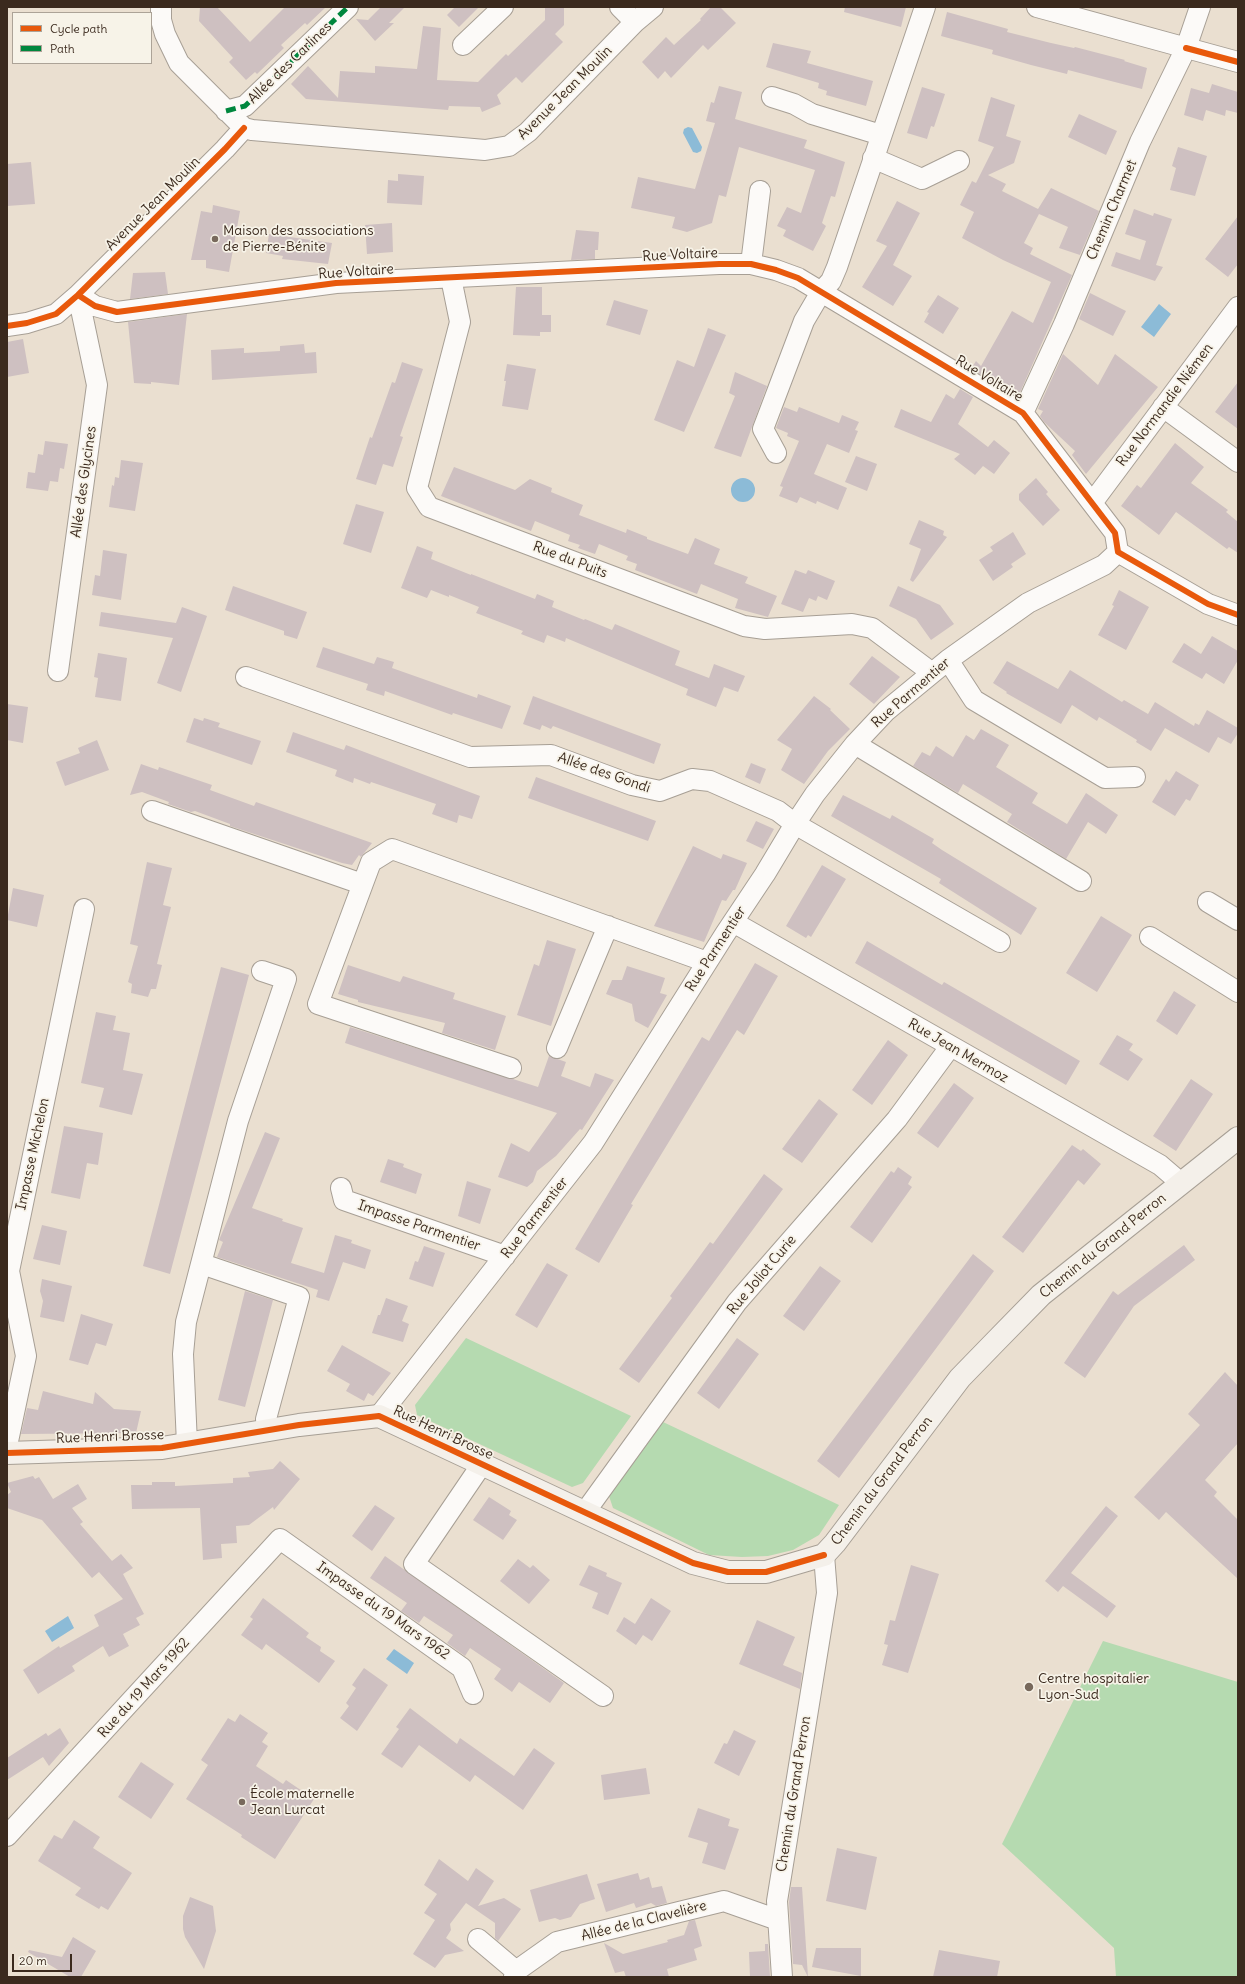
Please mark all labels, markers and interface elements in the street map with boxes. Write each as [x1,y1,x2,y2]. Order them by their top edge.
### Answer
legend [12,12,152,64]
street label: Allée des Carlines [245,19,335,107]
text: Cycle path [50,21,107,36]
text: Path [50,41,75,56]
street label: Avenue Jean Moulin [515,43,615,143]
street label: Avenue Jean Moulin [103,154,203,254]
street label: Chemin Charmet [1083,157,1141,263]
place label: Maison des associations de Pierre-Bénite [223,223,374,256]
marker: Maison des associations de Pierre-Bénite [210,234,220,244]
street label: Rue Voltaire [642,245,718,265]
street label: Rue Voltaire [318,261,394,283]
street label: Rue Normandie Niémen [1113,340,1217,470]
street label: Rue Voltaire [952,352,1026,406]
street label: Allée des Glycines [68,425,100,539]
street label: Rue du Puits [530,538,610,582]
street label: Rue Parmentier [868,654,954,732]
street label: Allée des Gondi [556,749,652,797]
street label: Rue Parmentier [682,903,750,995]
street label: Rue Jean Mermoz [905,1015,1011,1087]
street label: Impasse Michelon [13,1096,53,1212]
street label: Rue Parmentier [498,1174,572,1262]
street label: Chemin du Grand Perron [1037,1190,1169,1302]
street label: Impasse Parmentier [355,1197,483,1255]
street label: Rue Joliot Curie [724,1232,800,1318]
street label: Rue Henri Brosse [390,1402,496,1464]
street label: Chemin du Grand Perron [828,1413,936,1549]
street label: Rue Henri Brosse [55,1427,165,1447]
street label: Impasse du 19 Mars 1962 [313,1559,453,1663]
street label: Rue du 19 Mars 1962 [95,1635,193,1741]
place label: Centre hospitalier Lyon-Sud [1038,1671,1149,1704]
marker: Centre hospitalier Lyon-Sud [1023,1681,1035,1693]
street label: Chemin du Grand Perron [773,1715,815,1873]
place label: École maternelle Jean Lurcat [250,1786,354,1818]
marker: École maternelle Jean Lurcat [237,1797,247,1807]
street label: Allée de la Clavelière [580,1897,708,1945]
scale bar [14,1946,74,1972]
text: 20 m [19,1953,47,1968]

